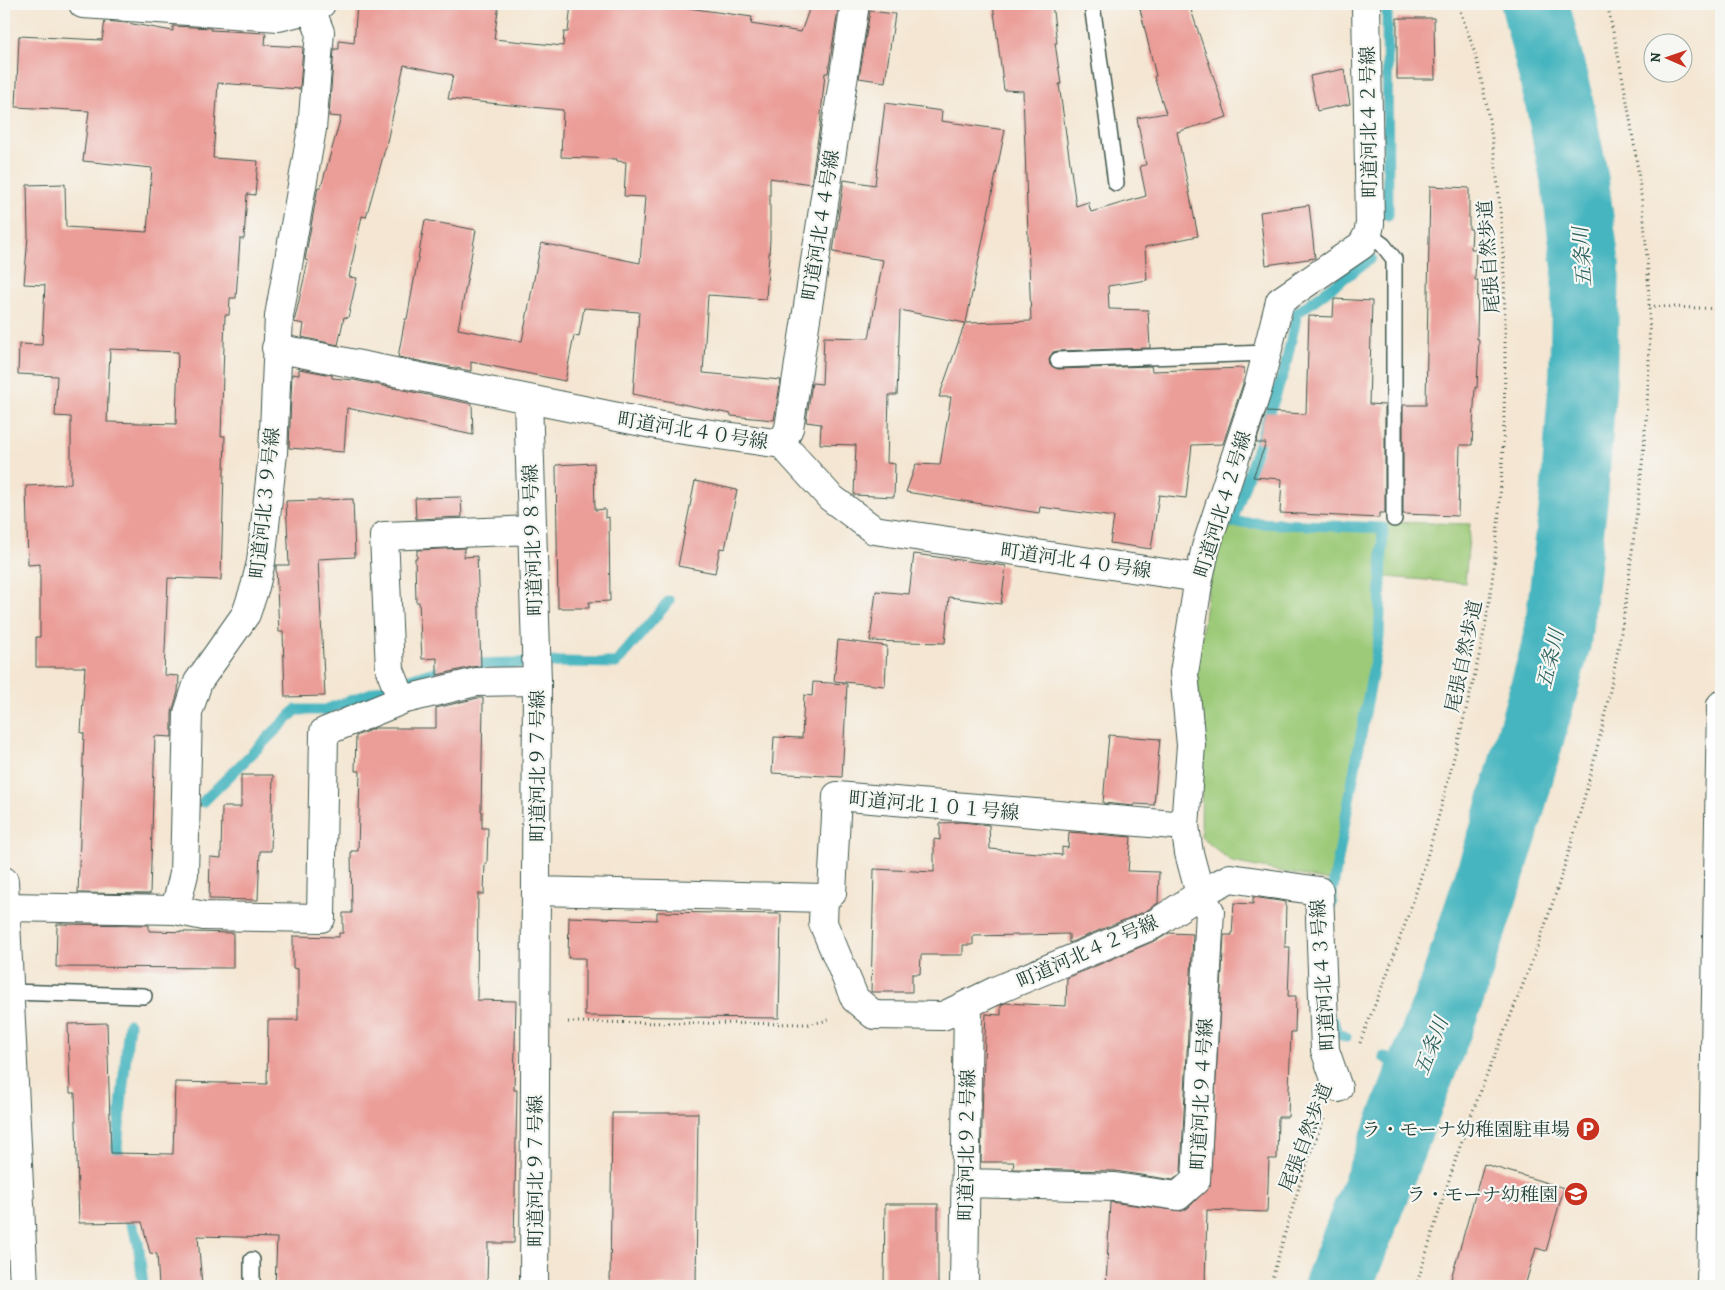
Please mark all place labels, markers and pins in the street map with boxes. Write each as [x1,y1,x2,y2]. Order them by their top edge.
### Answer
parking icon: ラ・モーナ幼稚園駐車場 [1575,1116,1601,1142]
place label: ラ・モーナ幼稚園駐車場 [1362,1117,1570,1143]
school or university icon: ラ・モーナ幼稚園 [1563,1181,1589,1207]
place label: ラ・モーナ幼稚園 [1407,1182,1558,1208]

